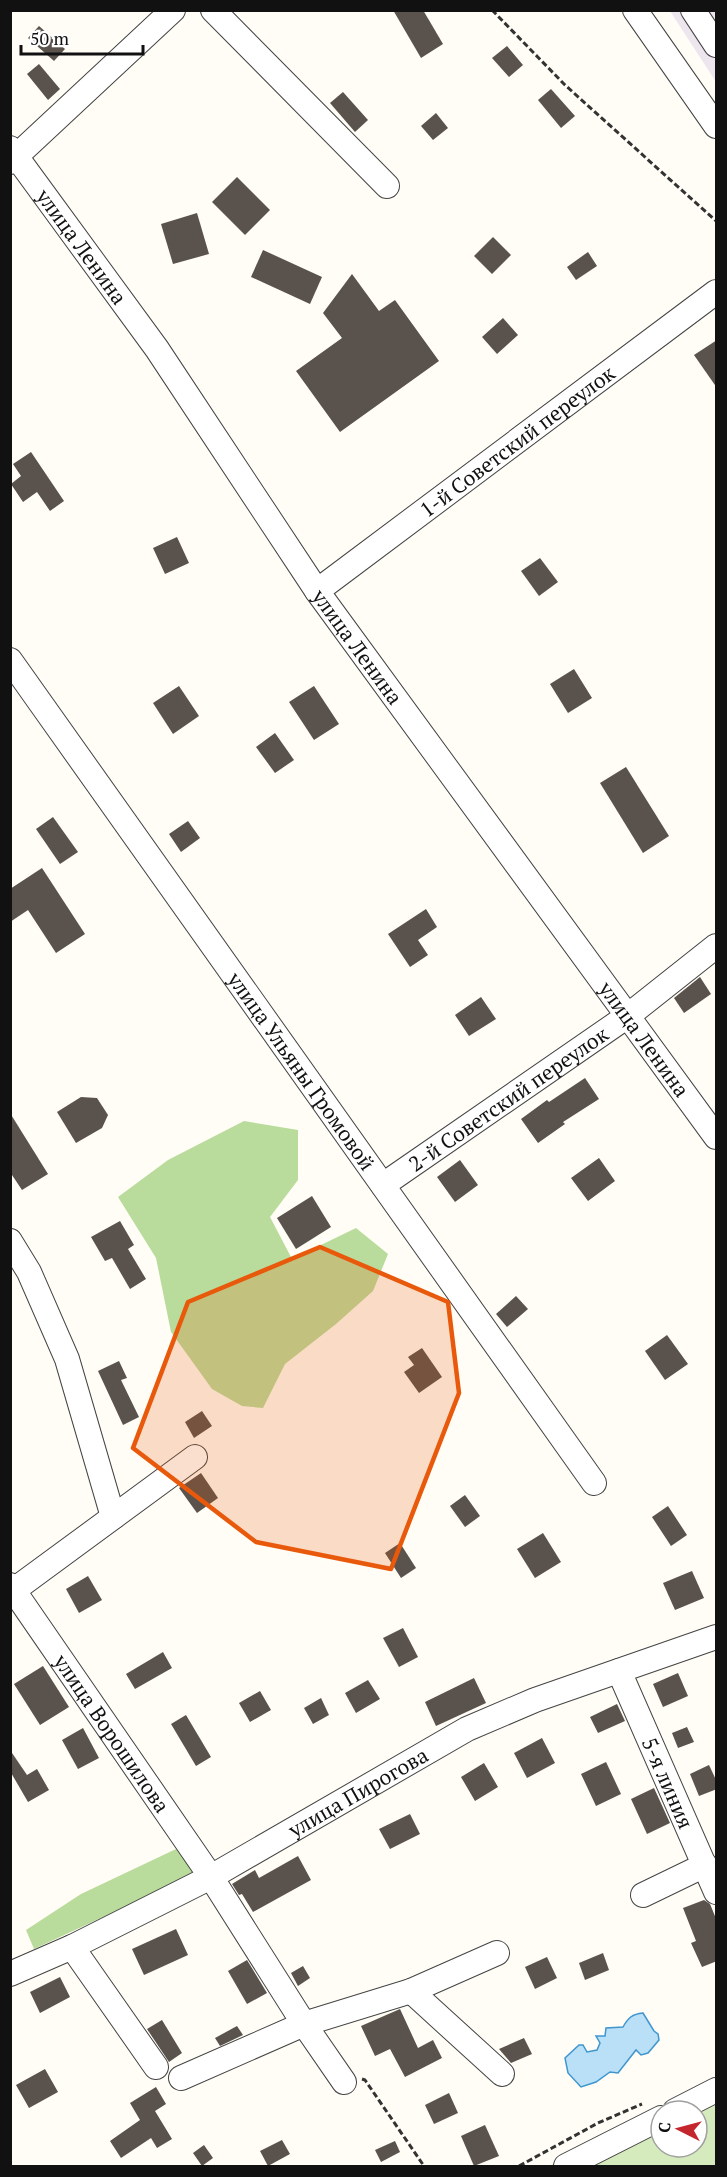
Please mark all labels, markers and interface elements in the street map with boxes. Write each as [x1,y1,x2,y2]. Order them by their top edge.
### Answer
scale bar [21,18,142,56]
text: 50 m [30,26,70,50]
street label: улица Ленина [30,182,134,310]
street label: 1-й Советский переулок [414,358,621,523]
street label: улица Ленина [305,582,409,710]
street label: улица Ульяны Громовой [221,965,382,1176]
street label: улица Ленина [592,975,696,1103]
street label: 2-й Советский переулок [403,1019,614,1177]
street label: улица Ворошилова [47,1648,177,1818]
street label: 5-я линия [636,1733,700,1833]
street label: улица Пирогова [282,1740,433,1844]
north arrow [649,2099,709,2159]
text: С [653,2121,676,2134]

